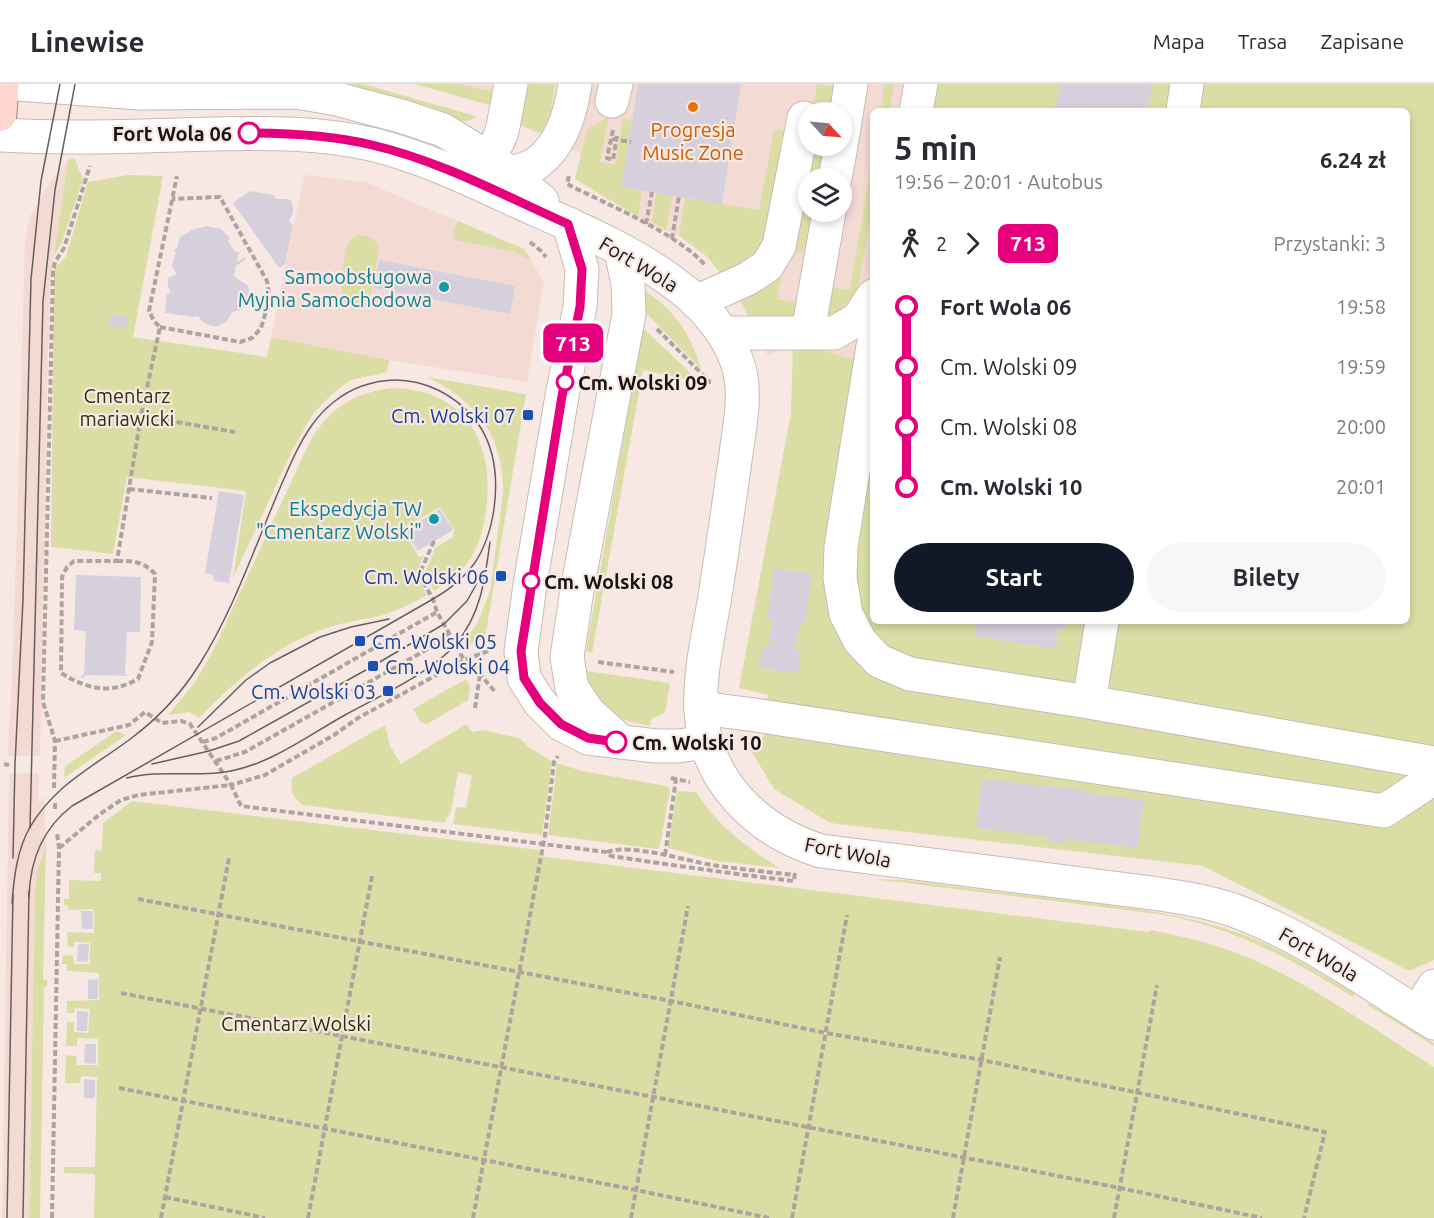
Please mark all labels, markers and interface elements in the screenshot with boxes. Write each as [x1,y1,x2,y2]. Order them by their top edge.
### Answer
text: Linewise [30,26,145,57]
text: Mapa [1153,29,1205,53]
text: Trasa [1238,29,1287,53]
text: Zapisane [1320,29,1404,53]
marker: Progresja Music Zone [686,100,700,114]
north arrow [798,102,852,156]
map controls [798,102,852,222]
place label: Progresja Music Zone [642,118,744,164]
place label: Fort Wola 06 [113,122,232,145]
marker: Fort Wola 06 [238,122,260,144]
text: 5 min [894,129,977,166]
text: 6.24 zł [1320,147,1386,172]
button: layers [798,168,852,222]
text: 19:56 – 20:01 · Autobus [894,170,1103,193]
icon: walk [894,227,927,260]
icon: forward [956,227,989,260]
text: 713 [1010,231,1046,255]
street label: Fort Wola [595,232,683,296]
text: 2 [936,232,947,255]
text: Przystanki: 3 [1274,232,1386,255]
place label: Samoobsługowa Myjnia Samochodowa [238,265,432,311]
marker: Samoobsługowa Myjnia Samochodowa [437,280,451,294]
text: Fort Wola 06 [940,294,1071,319]
text: 19:58 [1336,295,1386,318]
line badge: 713 [538,324,608,362]
text: 713 [555,331,591,355]
text: Cm. Wolski 09 [940,354,1077,379]
text: 19:59 [1336,355,1386,378]
place label: Cm. Wolski 09 [578,371,708,394]
marker: Cm. Wolski 09 [556,373,574,391]
park label: Cmentarz mariawicki [80,384,174,430]
place label: Cm. Wolski 07 [391,404,516,427]
marker: Cm. Wolski 07 [521,408,535,422]
text: Cm. Wolski 08 [940,414,1077,439]
text: 20:00 [1336,415,1386,438]
text: Cm. Wolski 10 [940,474,1083,499]
text: 20:01 [1336,475,1386,498]
place label: Ekspedycja TW "Cmentarz Wolski" [256,497,422,543]
marker: Ekspedycja TW "Cmentarz Wolski" [427,512,441,526]
button: Start [894,543,1134,612]
button: Bilety [1146,543,1386,612]
place label: Cm. Wolski 06 [364,565,489,588]
marker: Cm. Wolski 06 [494,569,508,583]
place label: Cm. Wolski 08 [544,570,674,593]
marker: Cm. Wolski 08 [522,572,540,590]
place label: Cm. Wolski 05 [372,630,497,653]
marker: Cm. Wolski 05 [353,634,367,648]
place label: Cm. Wolski 04 [385,655,510,678]
marker: Cm. Wolski 04 [366,659,380,673]
place label: Cm. Wolski 03 [251,680,376,703]
marker: Cm. Wolski 03 [381,684,395,698]
marker: Cm. Wolski 10 [605,731,627,753]
place label: Cm. Wolski 10 [632,731,762,754]
street label: Fort Wola [803,832,893,872]
street label: Fort Wola [1275,922,1363,986]
park label: Cmentarz Wolski [221,1012,371,1035]

